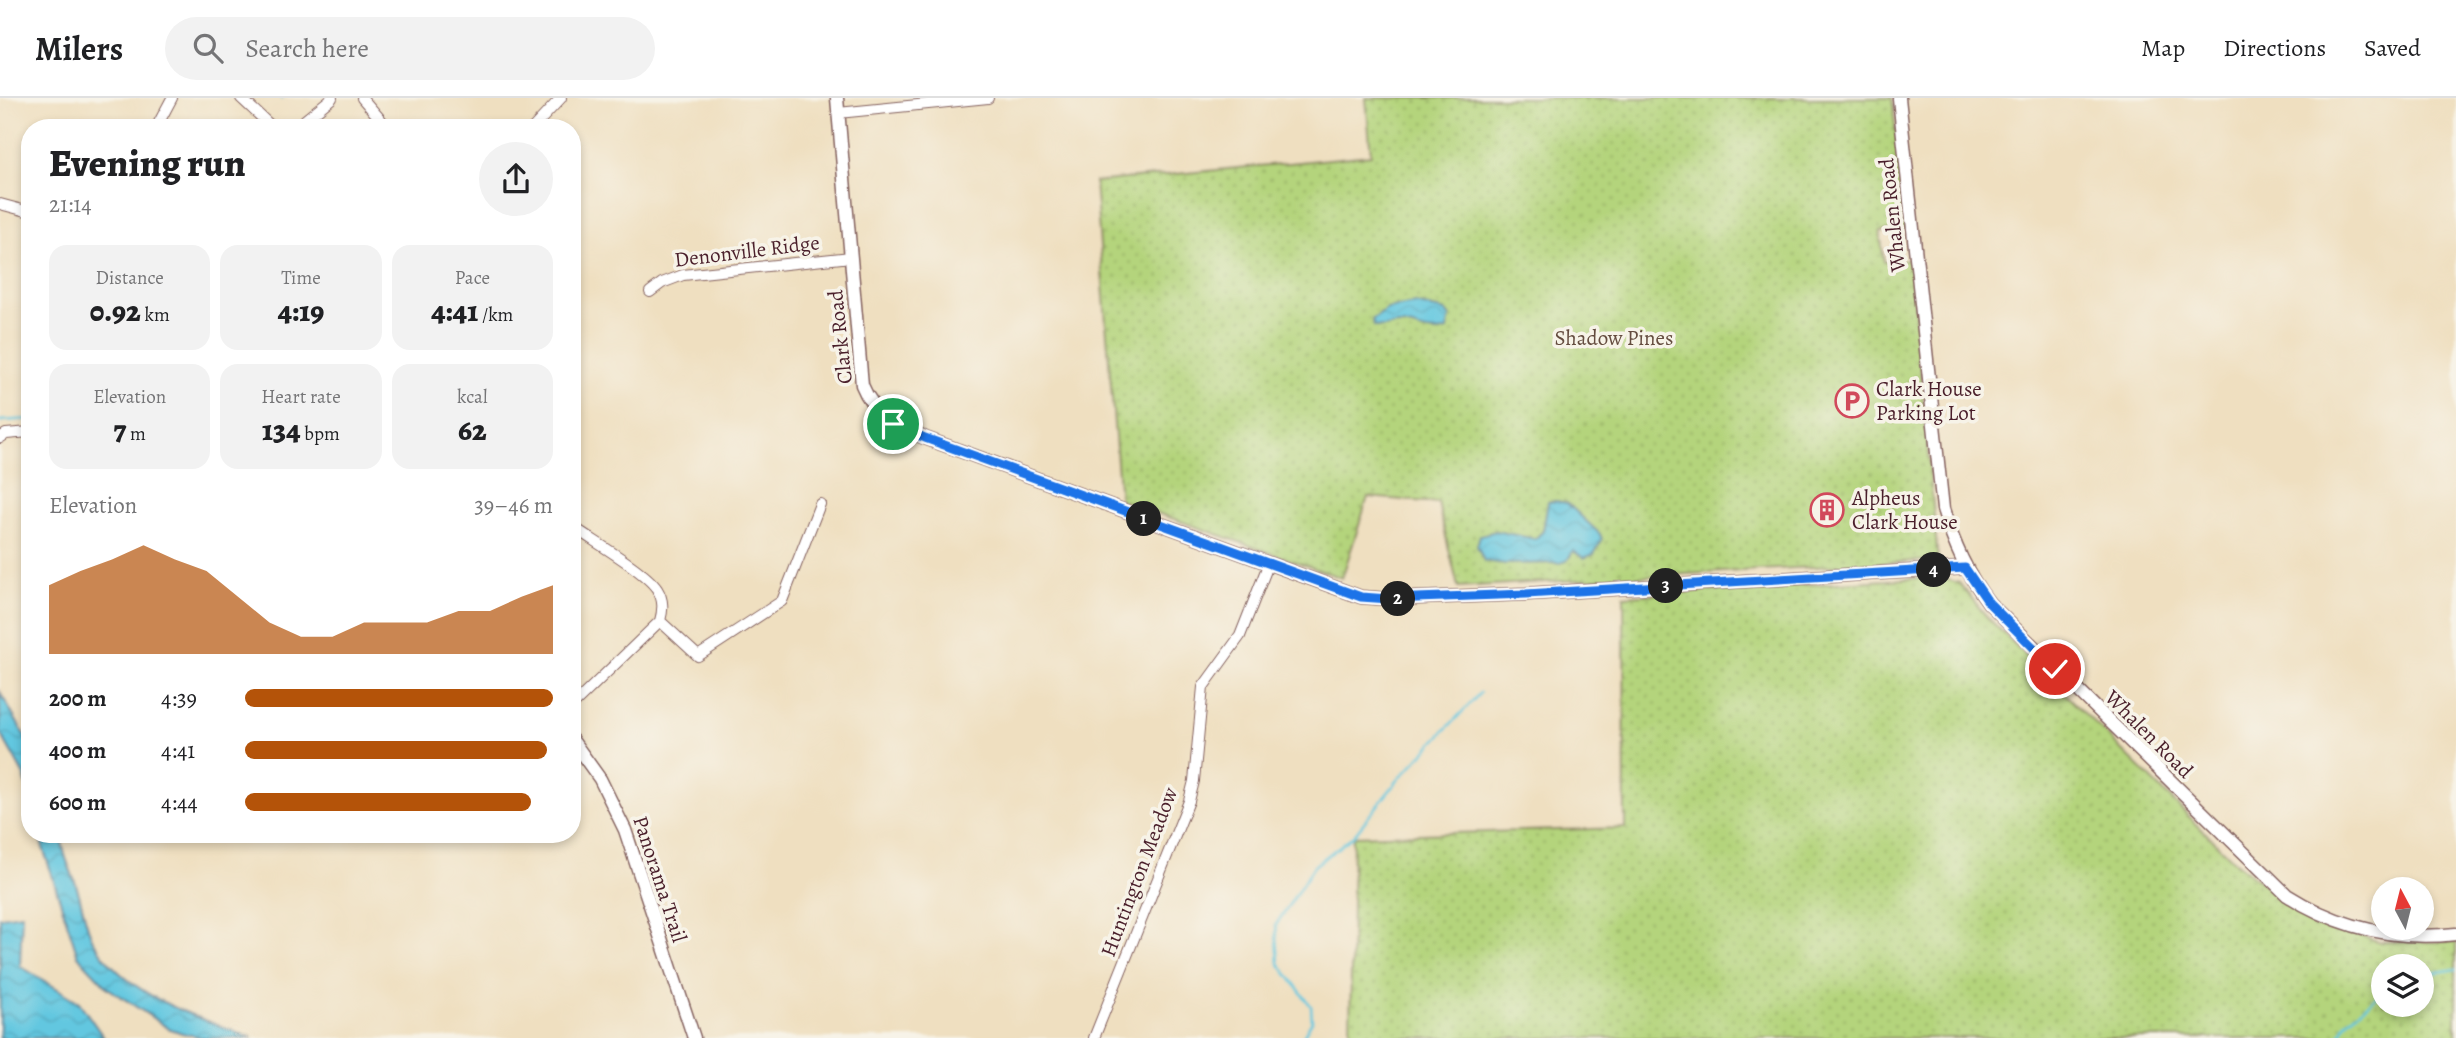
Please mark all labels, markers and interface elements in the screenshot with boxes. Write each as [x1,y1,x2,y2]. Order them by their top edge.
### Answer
search box [165,17,655,80]
text: Milers [35,26,123,71]
icon: search [189,29,227,67]
text: Search here [245,31,369,66]
text: Map [2141,32,2185,64]
text: Directions [2223,32,2326,64]
text: Saved [2364,32,2421,64]
text: Evening run [49,137,246,189]
button: share [479,142,553,216]
street label: Whalen Road [1872,156,1912,274]
text: 21:14 [49,189,92,220]
street label: Denonville Ridge [673,228,821,274]
text: Distance [96,265,164,291]
text: Time [281,265,321,291]
text: Pace [455,265,490,291]
street label: Clark Road [821,288,859,385]
text: 0.92 [90,291,141,331]
text: 4:19 [278,291,324,331]
text: 4:41 [431,291,478,331]
text: km [141,302,170,328]
text: /km [478,302,513,328]
park label: Shadow Pines [1555,324,1673,352]
place label: Clark House Parking Lot [1876,375,1982,427]
parking icon: Clark House Parking Lot [1833,382,1871,420]
text: Elevation [93,384,166,410]
text: Heart rate [261,384,341,410]
text: kcal [457,384,488,410]
pin [863,394,923,454]
icon: arrive [874,405,912,443]
text: 7 [113,410,126,450]
text: 134 [262,410,301,450]
text: 62 [458,410,487,450]
text: m [126,421,146,447]
text: bpm [301,421,340,447]
place label: Alpheus Clark House [1851,484,1958,536]
text: Elevation [49,490,137,521]
text: 39–46 m [474,490,553,521]
building icon: Alpheus Clark House [1808,491,1846,529]
pin: 1 [1126,502,1162,536]
text: 1 [1140,505,1147,531]
pin: 4 [1916,552,1952,588]
text: 4 [1929,556,1938,582]
pin: 3 [1648,568,1684,603]
text: 3 [1661,572,1670,598]
pin: 2 [1380,582,1416,616]
text: 2 [1393,585,1402,611]
pin [2025,639,2085,699]
icon: check [2036,650,2074,688]
text: 200 m [49,683,107,714]
text: 4:39 [161,683,197,714]
street label: Whalen Road [2098,683,2200,785]
text: 400 m [49,735,106,766]
text: 4:41 [161,735,195,766]
street label: Huntington Meadow [1094,783,1184,961]
text: 600 m [49,787,106,818]
text: 4:44 [161,787,198,818]
street label: Panorama Trail [626,812,694,946]
north arrow [2371,877,2434,940]
map controls [2371,877,2434,1017]
button: layers [2371,954,2434,1017]

